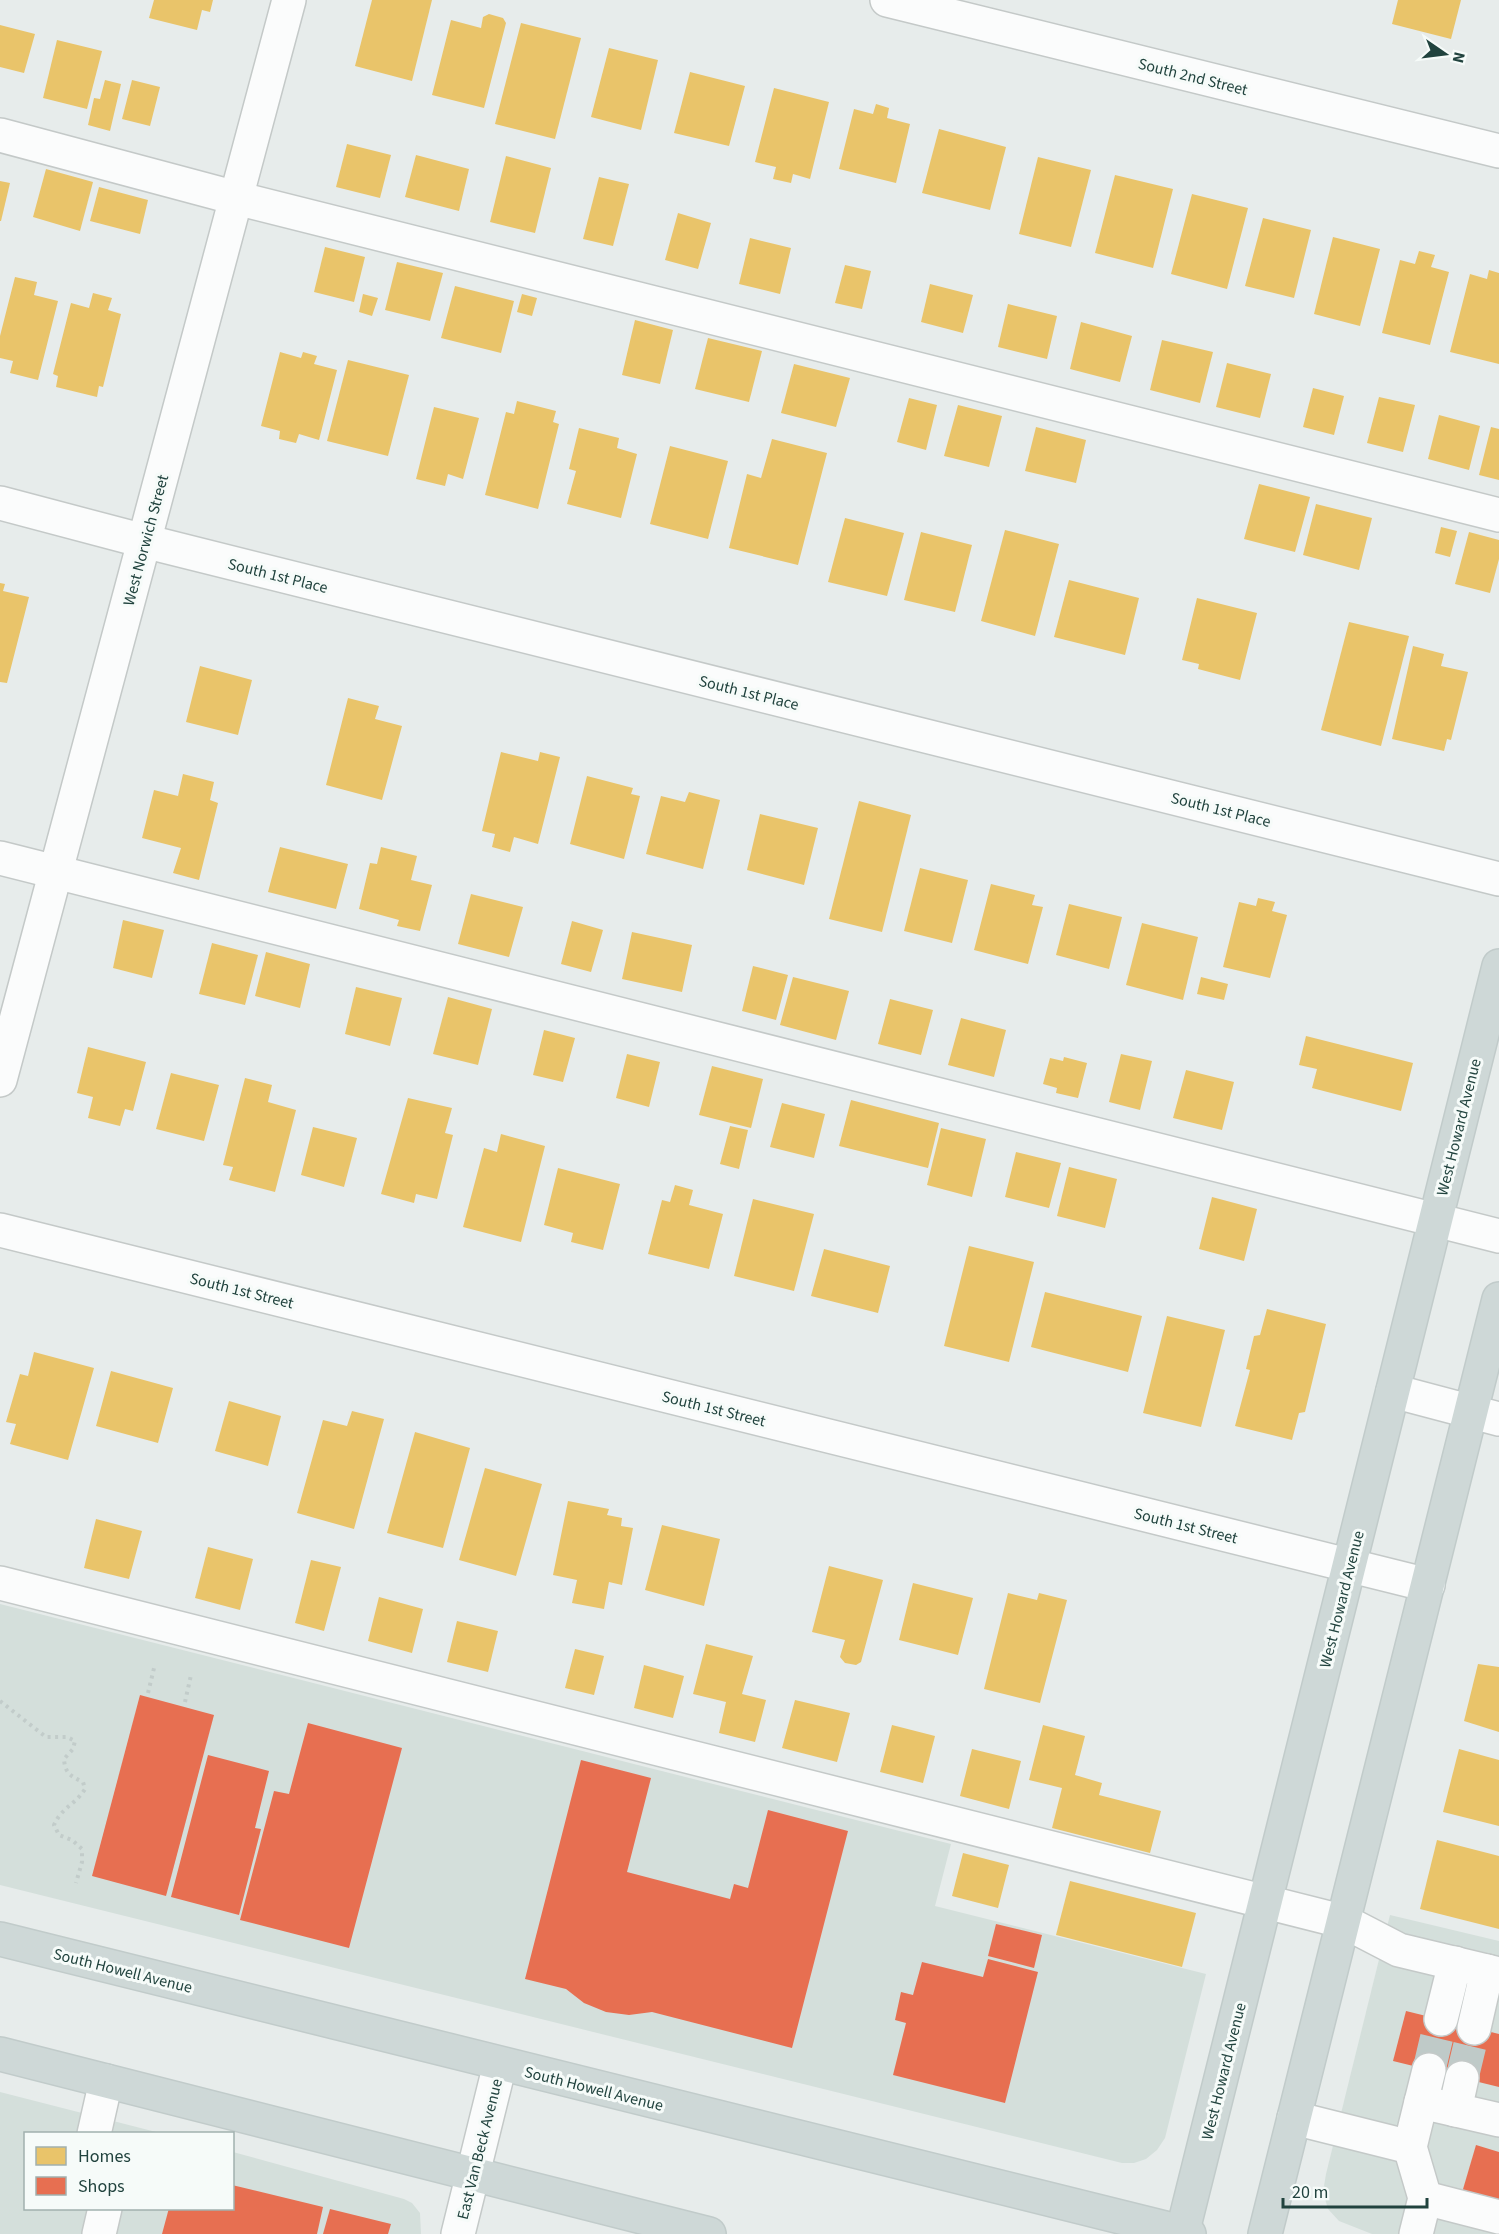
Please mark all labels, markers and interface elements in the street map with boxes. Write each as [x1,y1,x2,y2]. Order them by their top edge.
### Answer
north arrow [1415,24,1475,84]
text: N [1447,50,1471,65]
street label: South 2nd Street [1136,53,1250,101]
street label: West Norwich Street [118,472,174,608]
street label: South 1st Place [225,553,330,599]
street label: South 1st Place [696,670,801,716]
street label: South 1st Place [1168,787,1273,833]
street label: West Howard Avenue [1431,1056,1487,1198]
street label: South 1st Street [188,1267,297,1315]
street label: South 1st Street [660,1385,769,1433]
street label: South 1st Street [1132,1502,1241,1550]
street label: West Howard Avenue [1314,1528,1370,1670]
street label: South Howell Avenue [51,1943,195,1999]
street label: West Howard Avenue [1196,2000,1252,2142]
street label: South Howell Avenue [522,2061,666,2117]
street label: East Van Beck Avenue [452,2076,508,2222]
legend [24,2132,234,2210]
text: Homes [78,2144,131,2169]
scale bar [1283,2171,1427,2209]
text: Shops [78,2174,125,2199]
text: 20 m [1292,2180,1328,2205]

